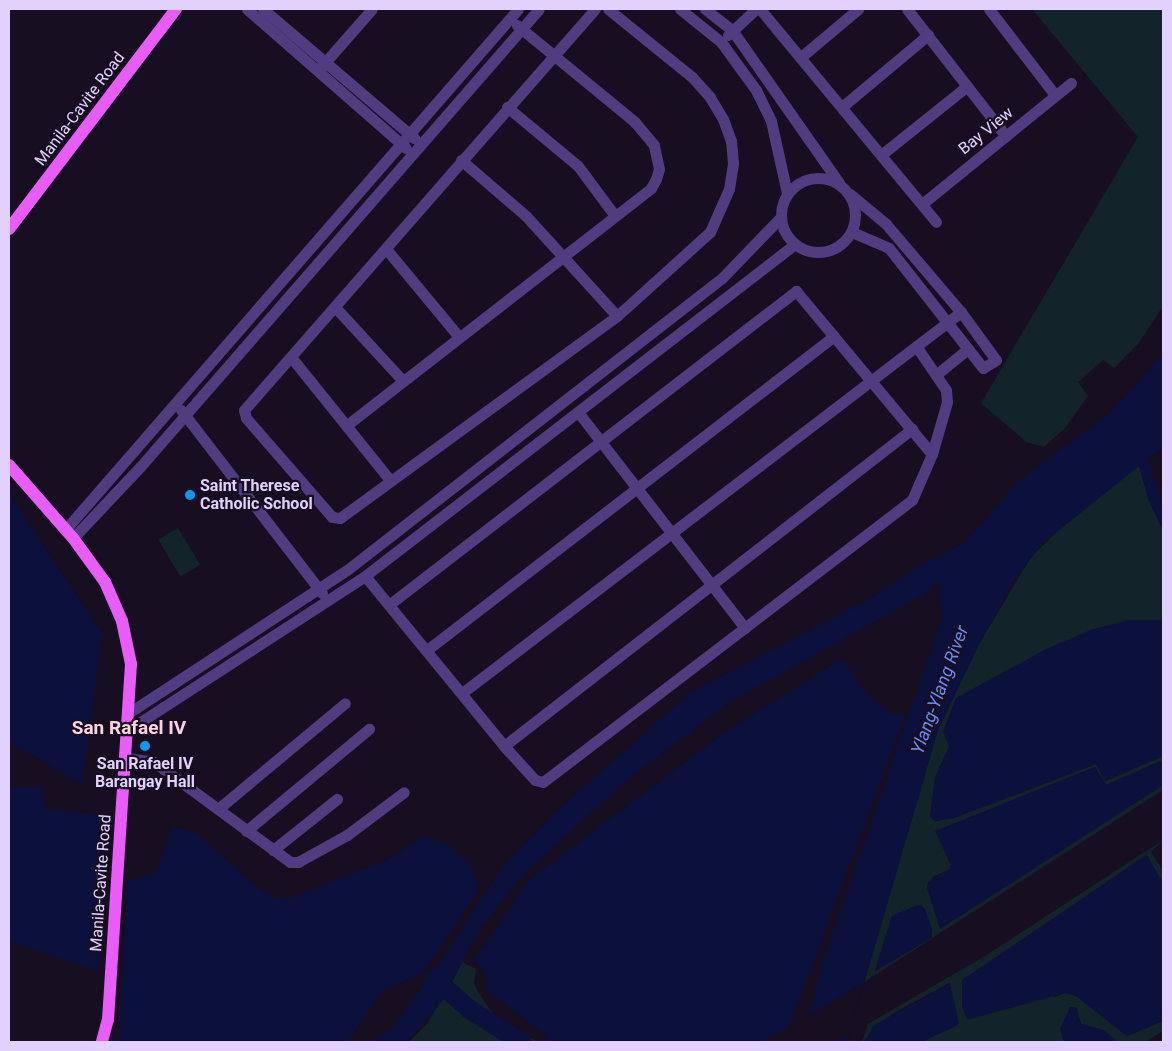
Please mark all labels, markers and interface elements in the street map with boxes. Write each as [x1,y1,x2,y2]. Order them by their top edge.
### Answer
street label: Manila-Cavite Road [31,48,129,170]
street label: Bay View [955,103,1017,159]
place label: Saint Therese Catholic School [200,476,313,514]
marker: Saint Therese Catholic School [184,489,196,501]
water label: Ylang-Ylang River [907,623,973,757]
district label: San Rafael IV [72,717,186,739]
marker: San Rafael IV Barangay Hall [139,740,151,752]
place label: San Rafael IV Barangay Hall [95,754,195,792]
street label: Manila-Cavite Road [87,814,115,952]

